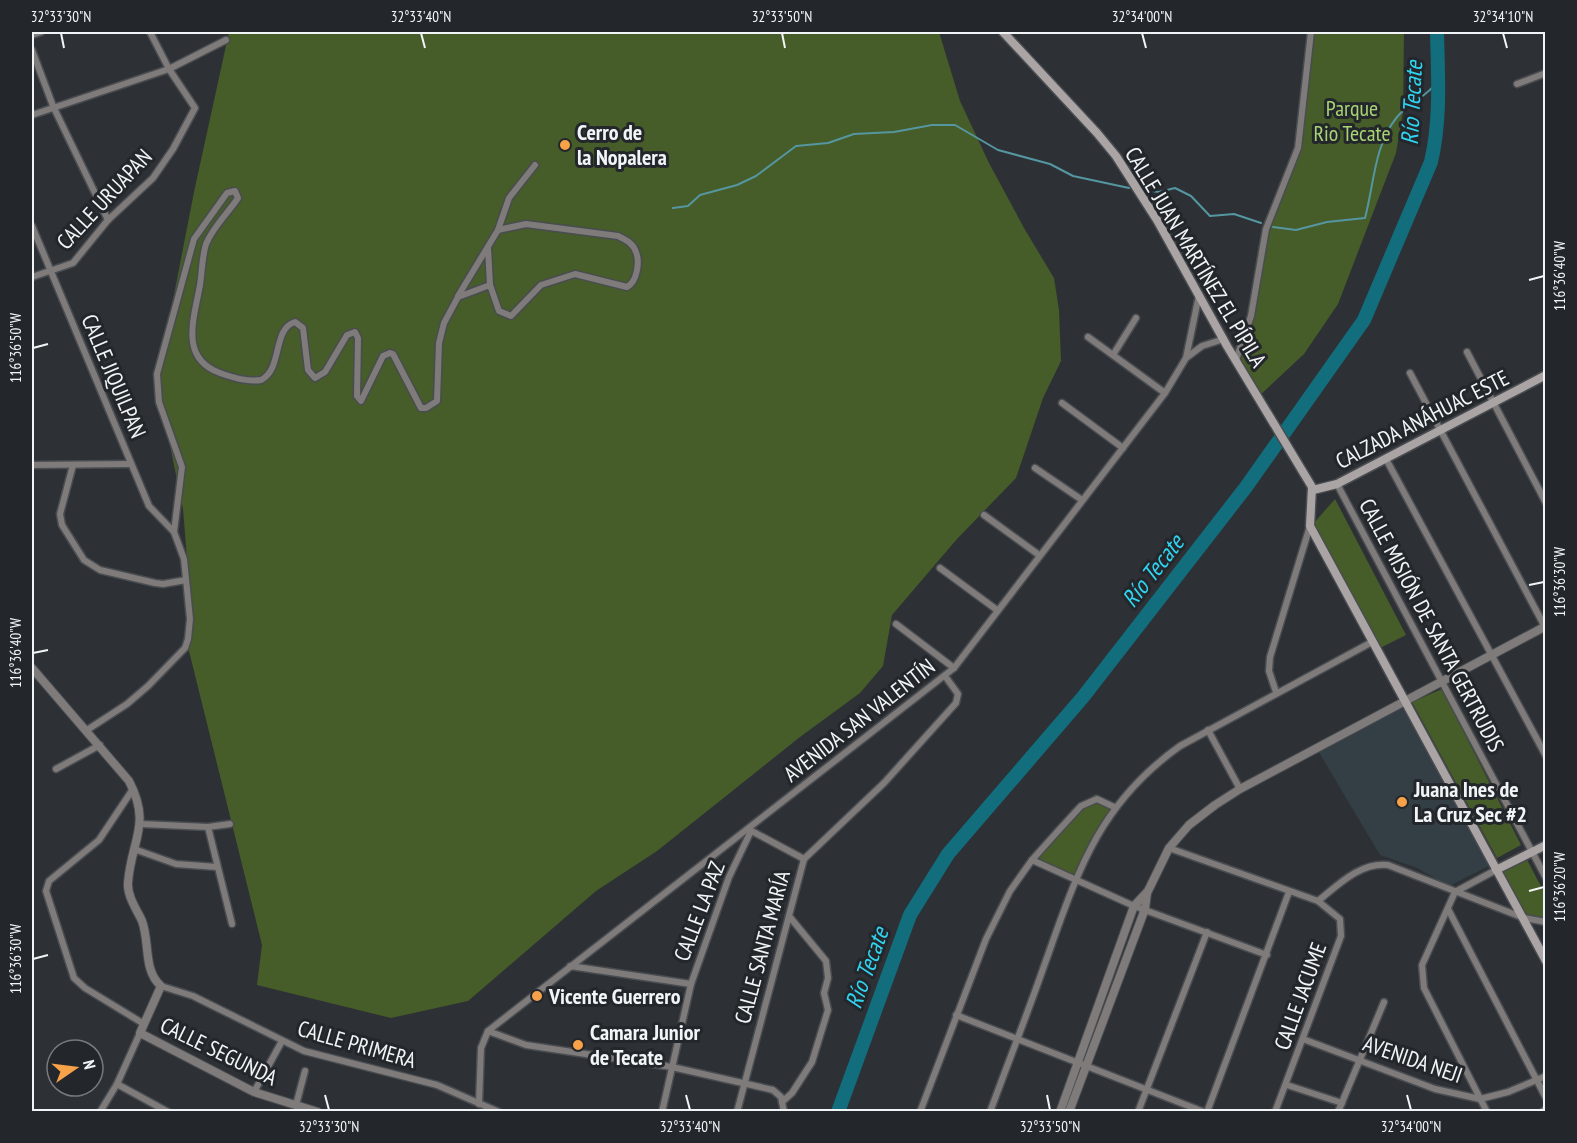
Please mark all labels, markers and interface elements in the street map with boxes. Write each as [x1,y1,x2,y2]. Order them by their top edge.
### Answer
text: 32°33'30"N [31,7,91,26]
text: 32°33'40"N [391,7,451,26]
text: 32°33'50"N [752,7,812,26]
text: 32°34'00"N [1112,7,1172,26]
text: 32°34'10"N [1473,7,1533,26]
water label: Río Tecate [1394,58,1429,146]
park label: Parque Rio Tecate [1313,94,1391,147]
place label: Cerro de la Nopalera [577,118,667,171]
marker: Cerro de la Nopalera [558,138,572,152]
street label: CALLE JUAN MARTÍNEZ EL PÍPILA [1119,142,1273,373]
street label: CALLE URUAPAN [50,143,158,255]
text: 116°36'40"W [1550,241,1569,311]
street label: CALLE JIQUILPAN [75,310,153,442]
text: 116°36'50"W [6,313,25,383]
street label: CALZADA ANÁHUAC ESTE [1331,363,1513,475]
street label: CALLE MISIÓN DE SANTA GERTRUDIS [1353,494,1511,756]
water label: Río Tecate [1115,526,1192,613]
text: 116°36'30"W [1550,547,1569,617]
text: 116°36'40"W [6,618,25,688]
street label: AVENIDA SAN VALENTÍN [778,652,940,788]
place label: Juana Ines de La Cruz Sec #2 [1413,775,1527,828]
marker: Juana Ines de La Cruz Sec #2 [1395,795,1409,809]
text: 116°36'20"W [1550,852,1569,922]
street label: CALLE LA PAZ [667,857,731,965]
street label: CALLE SANTA MARÍA [728,867,796,1027]
water label: Río Tecate [838,921,896,1013]
text: 116°36'30"W [6,924,25,994]
street label: CALLE JACUME [1268,938,1332,1054]
place label: Vicente Guerrero [548,982,681,1010]
marker: Vicente Guerrero [530,989,544,1003]
street label: CALLE SEGUNDA [156,1011,283,1092]
street label: CALLE PRIMERA [295,1014,420,1074]
place label: Camara Junior de Tecate [590,1018,700,1071]
street label: AVENIDA NEJI [1360,1029,1466,1089]
north arrow [45,1038,105,1098]
marker: Camara Junior de Tecate [571,1038,585,1052]
text: N [79,1058,100,1071]
text: 32°33'30"N [299,1117,359,1136]
text: 32°33'40"N [660,1117,720,1136]
text: 32°33'50"N [1020,1117,1080,1136]
text: 32°34'00"N [1381,1117,1441,1136]

